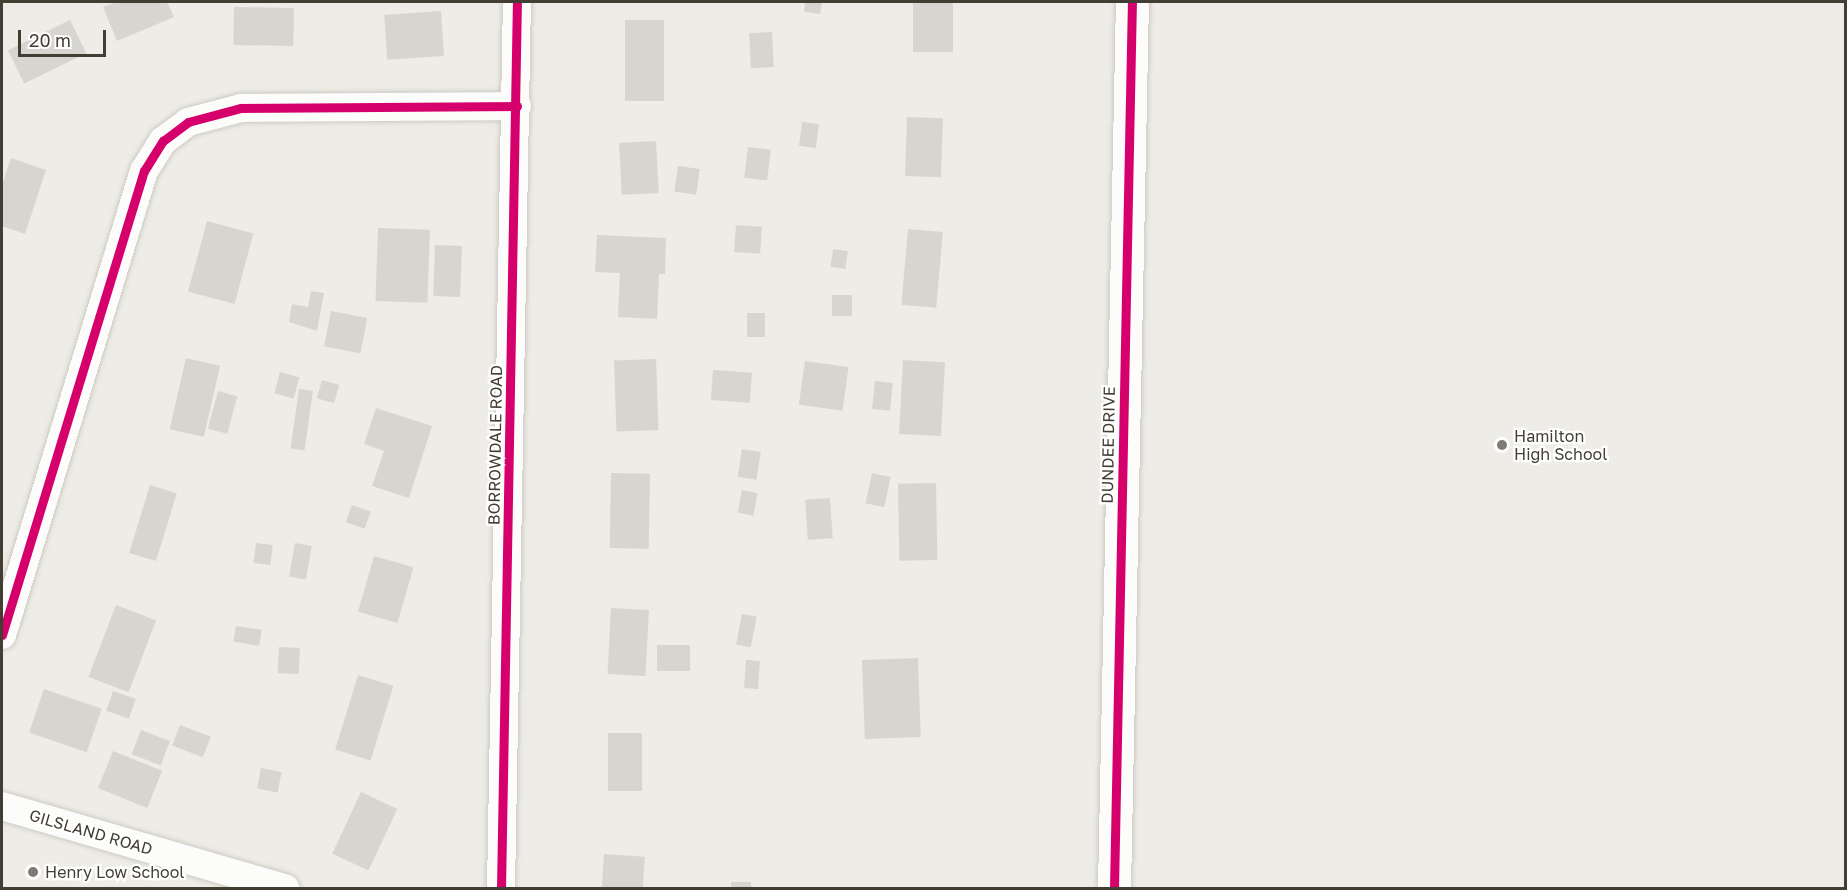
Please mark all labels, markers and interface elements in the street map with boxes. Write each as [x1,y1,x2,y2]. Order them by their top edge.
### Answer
scale bar [21,18,110,56]
text: 20 m [29,29,71,51]
street label: BORROWDALE ROAD [484,365,506,525]
street label: DUNDEE DRIVE [1097,386,1119,504]
place label: Hamilton High School [1514,426,1607,464]
marker: Hamilton High School [1495,438,1509,452]
street label: GILSLAND ROAD [27,805,155,859]
place label: Henry Low School [45,862,184,882]
marker: Henry Low School [26,865,40,879]

